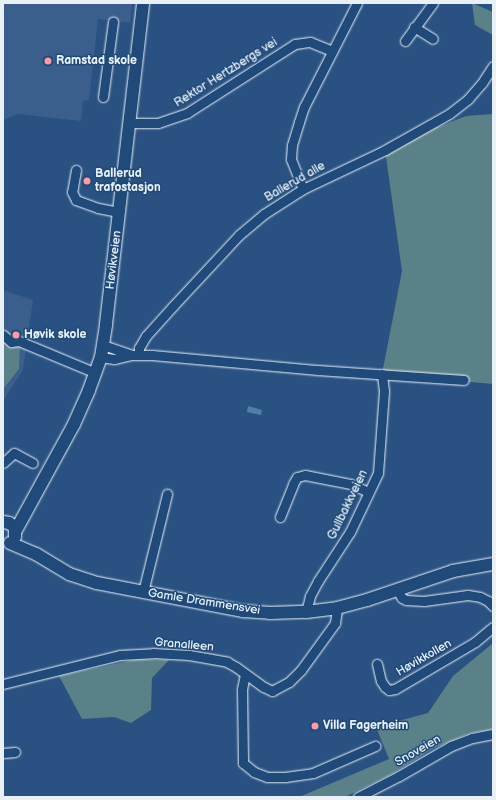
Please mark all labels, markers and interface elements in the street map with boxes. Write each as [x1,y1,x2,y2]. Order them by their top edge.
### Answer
street label: Rektor Hertzbergs vei [172,35,280,111]
place label: Ramstad skole [56,54,137,68]
marker: Ramstad skole [43,56,53,66]
street label: Ballerud alle [262,159,328,205]
place label: Ballerud trafostasjon [95,167,161,195]
marker: Ballerud trafostasjon [82,176,92,186]
street label: Høvikveien [103,230,125,290]
place label: Høvik skole [24,328,86,342]
marker: Høvik skole [11,330,21,340]
street label: Gullbakkveien [325,468,371,542]
street label: Gamle Drammensvei [147,586,261,618]
street label: Granalleen [154,635,214,655]
street label: Høvikkollen [394,636,454,680]
place label: Villa Fagerheim [323,719,408,733]
marker: Villa Fagerheim [310,721,320,731]
street label: Snoveien [393,732,443,770]

